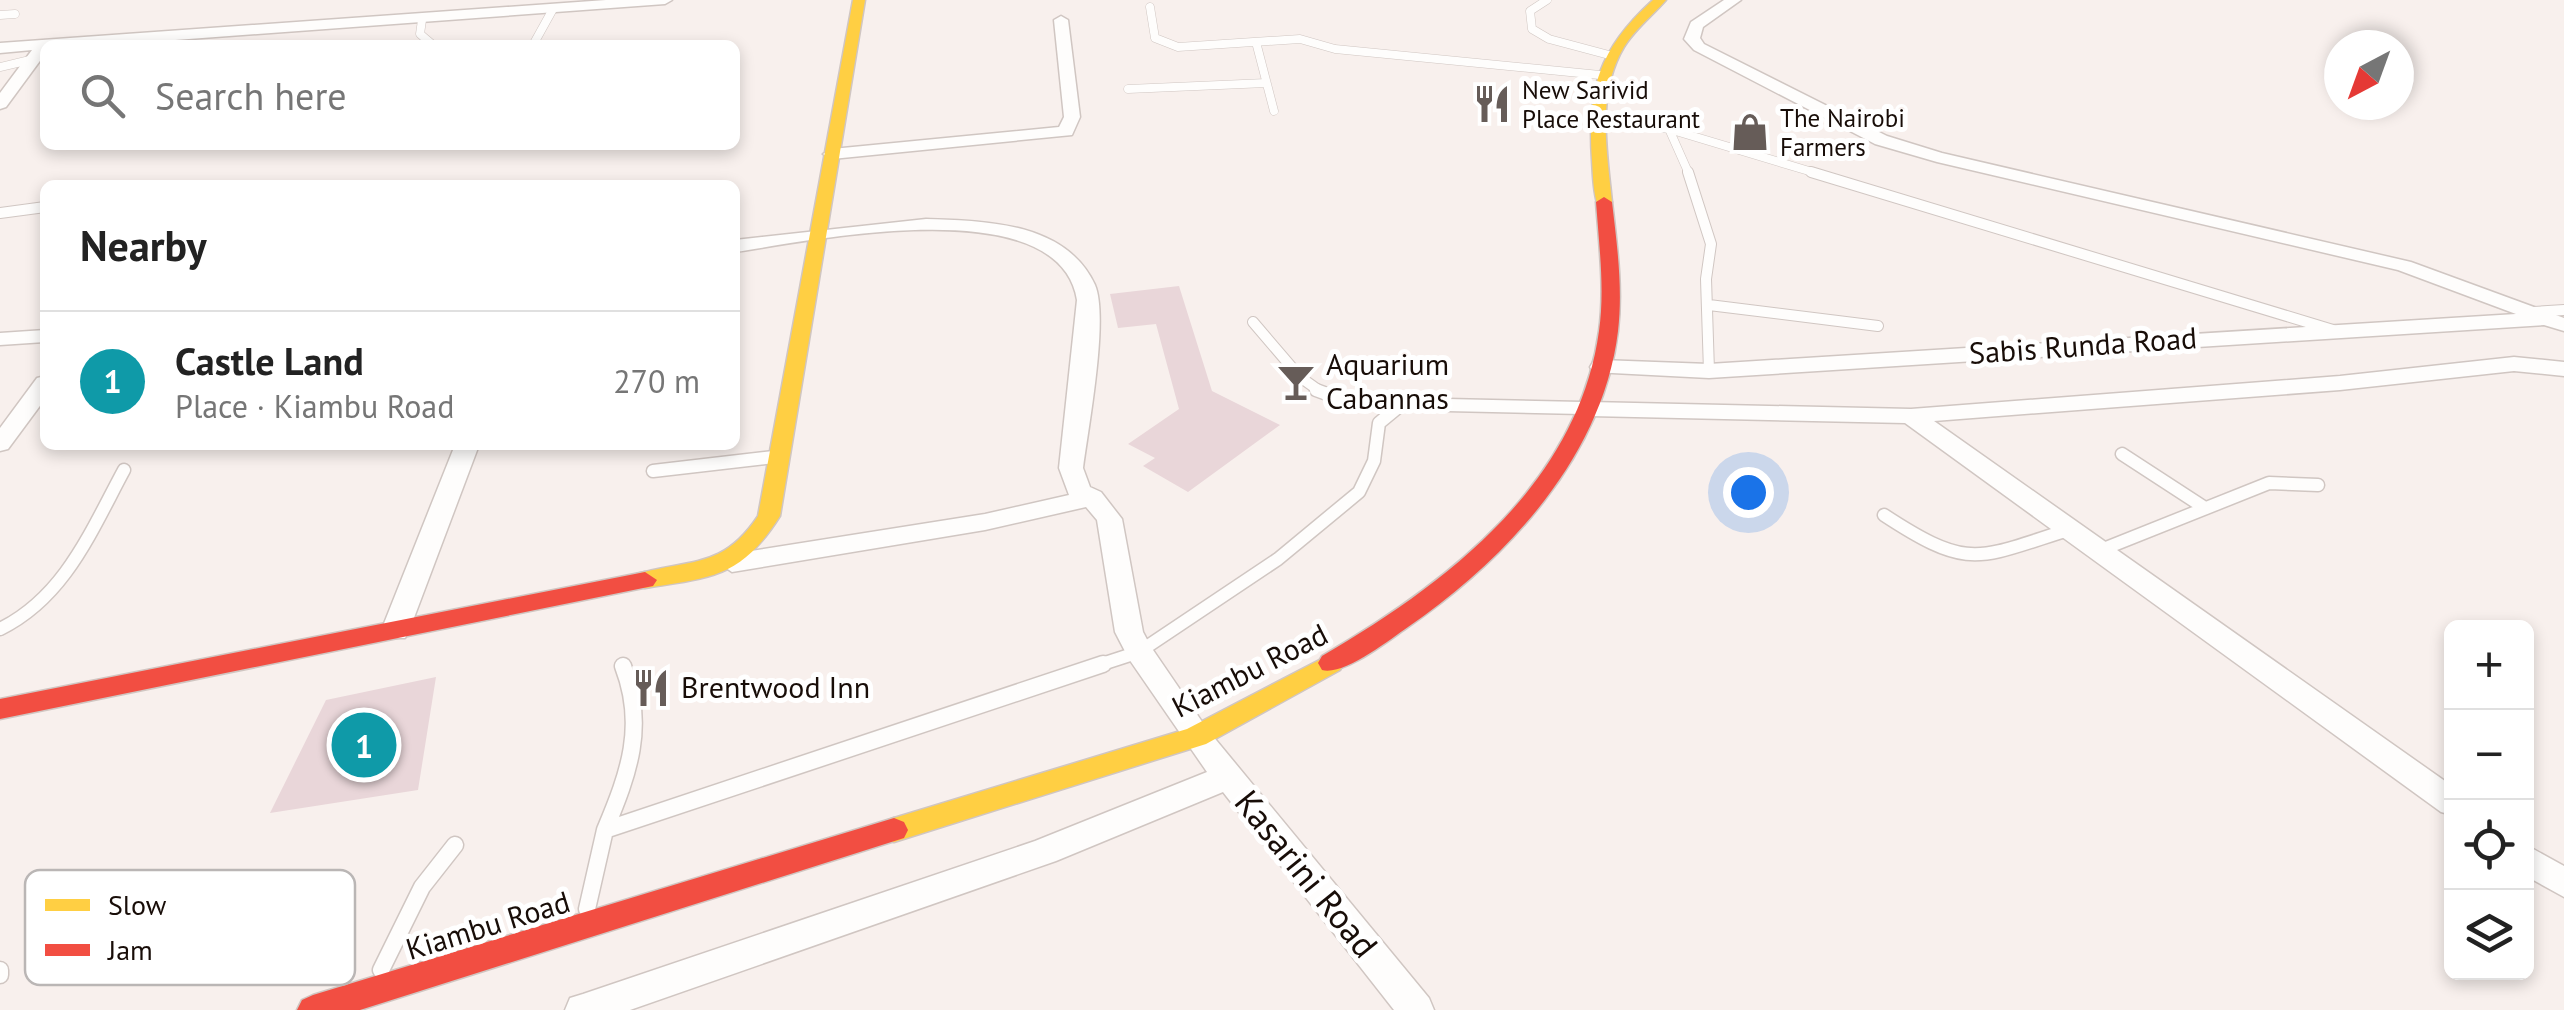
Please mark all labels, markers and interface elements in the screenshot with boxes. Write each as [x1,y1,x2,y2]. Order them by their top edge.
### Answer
north arrow [2324,30,2414,120]
search box [40,40,740,150]
icon: search [75,68,130,123]
text: Search here [155,71,347,120]
place label: New Sarivid Place Restaurant [1522,74,1701,135]
restaurant icon: New Sarivid Place Restaurant [1471,83,1513,125]
place label: The Nairobi Farmers [1780,102,1905,163]
shop icon: The Nairobi Farmers [1729,111,1771,153]
text: Nearby [80,218,207,273]
street label: Sabis Runda Road [1968,317,2198,372]
text: Castle Land [175,336,364,385]
place label: Aquarium Cabannas [1326,344,1449,417]
text: 1 [103,360,122,402]
text: 270 m [613,360,700,402]
bar icon: Aquarium Cabannas [1275,361,1317,403]
text: Place · Kiambu Road [175,385,454,427]
your location [1723,467,1774,518]
street label: Kiambu Road [1165,614,1334,726]
map controls [2444,620,2534,980]
button: + [2444,620,2534,710]
restaurant icon: Brentwood Inn [630,667,672,709]
place label: Brentwood Inn [681,667,870,706]
pin: 1 [332,708,396,782]
button: − [2444,710,2534,800]
street label: Kasarini Road [1225,780,1389,967]
button: locate [2444,800,2534,890]
legend [25,870,355,985]
street label: Kiambu Road [401,881,574,968]
text: Slow [108,886,167,923]
button: layers [2444,890,2534,980]
text: Jam [107,931,153,968]

